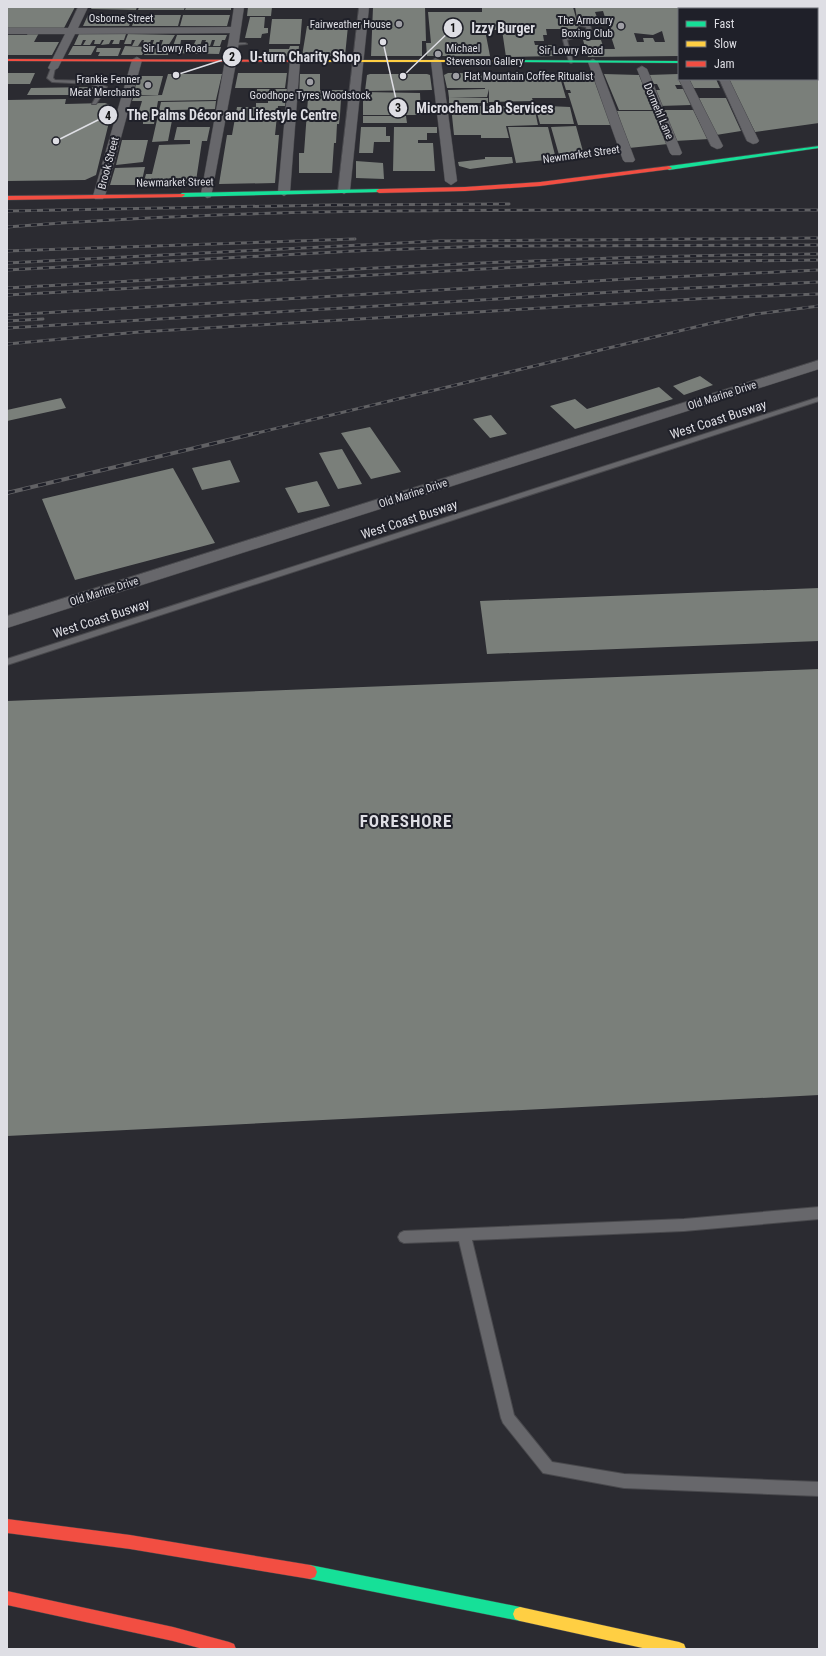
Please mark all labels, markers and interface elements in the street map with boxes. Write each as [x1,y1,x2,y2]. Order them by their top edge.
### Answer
legend [678,8,818,80]
street label: Osborne Street [89,12,153,25]
place label: The Armoury Boxing Club [557,14,613,40]
callout: Izzy Burger [443,15,542,41]
text: Fast [714,17,735,31]
place label: Fairweather House [310,18,391,31]
marker: Fairweather House [394,19,404,29]
text: Izzy Burger [471,20,535,36]
text: 1 [450,21,456,35]
marker: The Armoury Boxing Club [616,21,626,31]
text: Slow [714,37,737,51]
street label: Sir Lowry Road [143,42,207,55]
place label: Michael Stevenson Gallery [446,42,524,68]
callout: U-turn Charity Shop [222,44,369,70]
street label: Sir Lowry Road [539,44,603,57]
text: U-turn Charity Shop [250,49,360,65]
marker: Michael Stevenson Gallery [433,49,443,59]
text: 2 [229,50,235,64]
text: Jam [714,57,735,71]
place label: Flat Mountain Coffee Ritualist [464,70,593,83]
marker: Flat Mountain Coffee Ritualist [451,71,461,81]
place label: Frankie Fenner Meat Merchants [70,73,141,99]
marker: Goodhope Tyres Woodstock [305,77,315,87]
marker: Frankie Fenner Meat Merchants [143,80,153,90]
street label: Dormehl Lane [641,81,676,141]
place label: Goodhope Tyres Woodstock [249,89,371,102]
callout: Microchem Lab Services [388,95,561,121]
text: Microchem Lab Services [416,100,554,116]
text: 3 [395,101,401,115]
callout: The Palms Décor and Lifestyle Centre [98,102,345,128]
text: The Palms Décor and Lifestyle Centre [127,107,338,123]
text: 4 [105,109,111,123]
street label: Brook Street [95,136,122,191]
street label: Newmarket Street [542,143,620,166]
street label: Newmarket Street [136,175,214,190]
street label: Old Marine Drive [686,378,758,413]
street label: West Coast Busway [668,397,769,442]
street label: Old Marine Drive [377,476,449,511]
street label: West Coast Busway [359,497,460,542]
street label: Old Marine Drive [68,574,140,609]
street label: West Coast Busway [51,596,152,641]
district label: FORESHORE [360,811,452,831]

